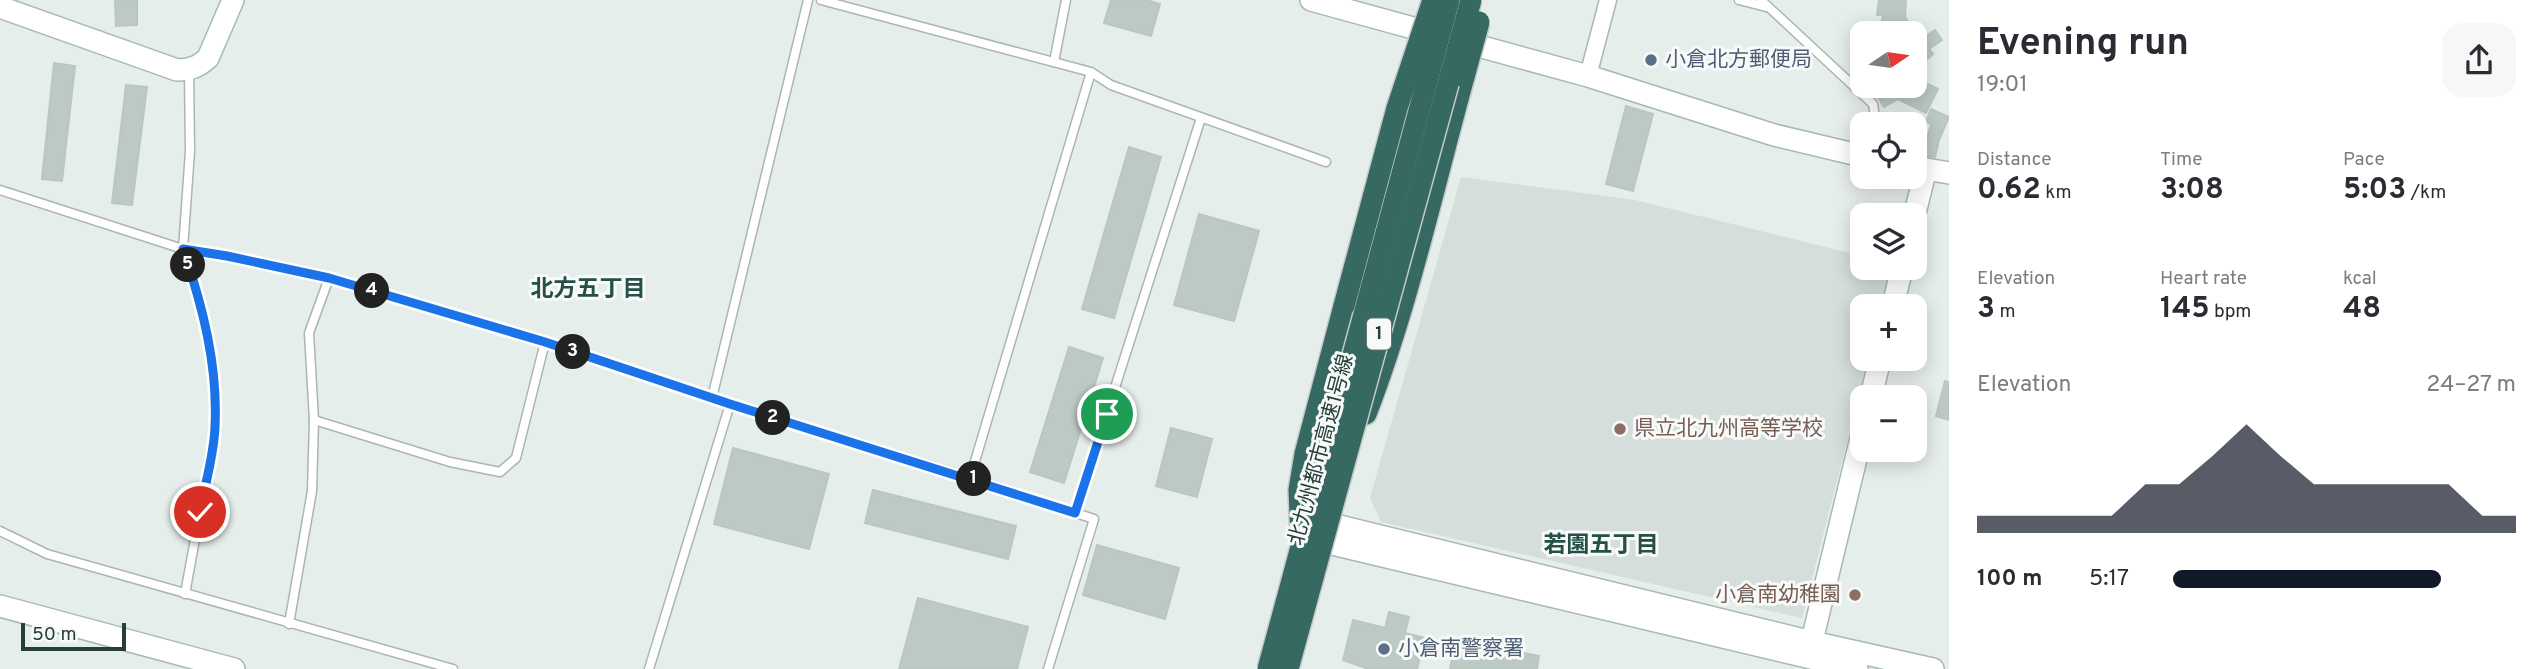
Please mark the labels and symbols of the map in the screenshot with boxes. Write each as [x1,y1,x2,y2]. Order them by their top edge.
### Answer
north arrow [1850,21,1927,98]
place label: 小倉北方郵便局 [1665,47,1812,74]
marker: 小倉北方郵便局 [1643,52,1659,68]
pin: 5 [170,247,206,282]
pin: 4 [354,274,390,308]
district label: 北方五丁目 [531,276,646,305]
road number: 1 [1367,318,1391,350]
pin: 3 [556,334,590,370]
street label: 北九州都市高速1号線 [1283,351,1361,549]
pin [1077,384,1137,444]
pin: 2 [756,400,790,436]
place label: 県立北九州高等学校 [1634,416,1823,443]
marker: 県立北九州高等学校 [1612,421,1628,437]
pin: 1 [956,462,992,496]
pin [170,482,230,542]
district label: 若園五丁目 [1544,532,1659,561]
place label: 小倉南幼稚園 [1715,582,1841,609]
marker: 小倉南幼稚園 [1847,587,1863,603]
scale bar [21,620,126,652]
place label: 小倉南警察署 [1398,636,1524,663]
marker: 小倉南警察署 [1376,641,1392,657]

